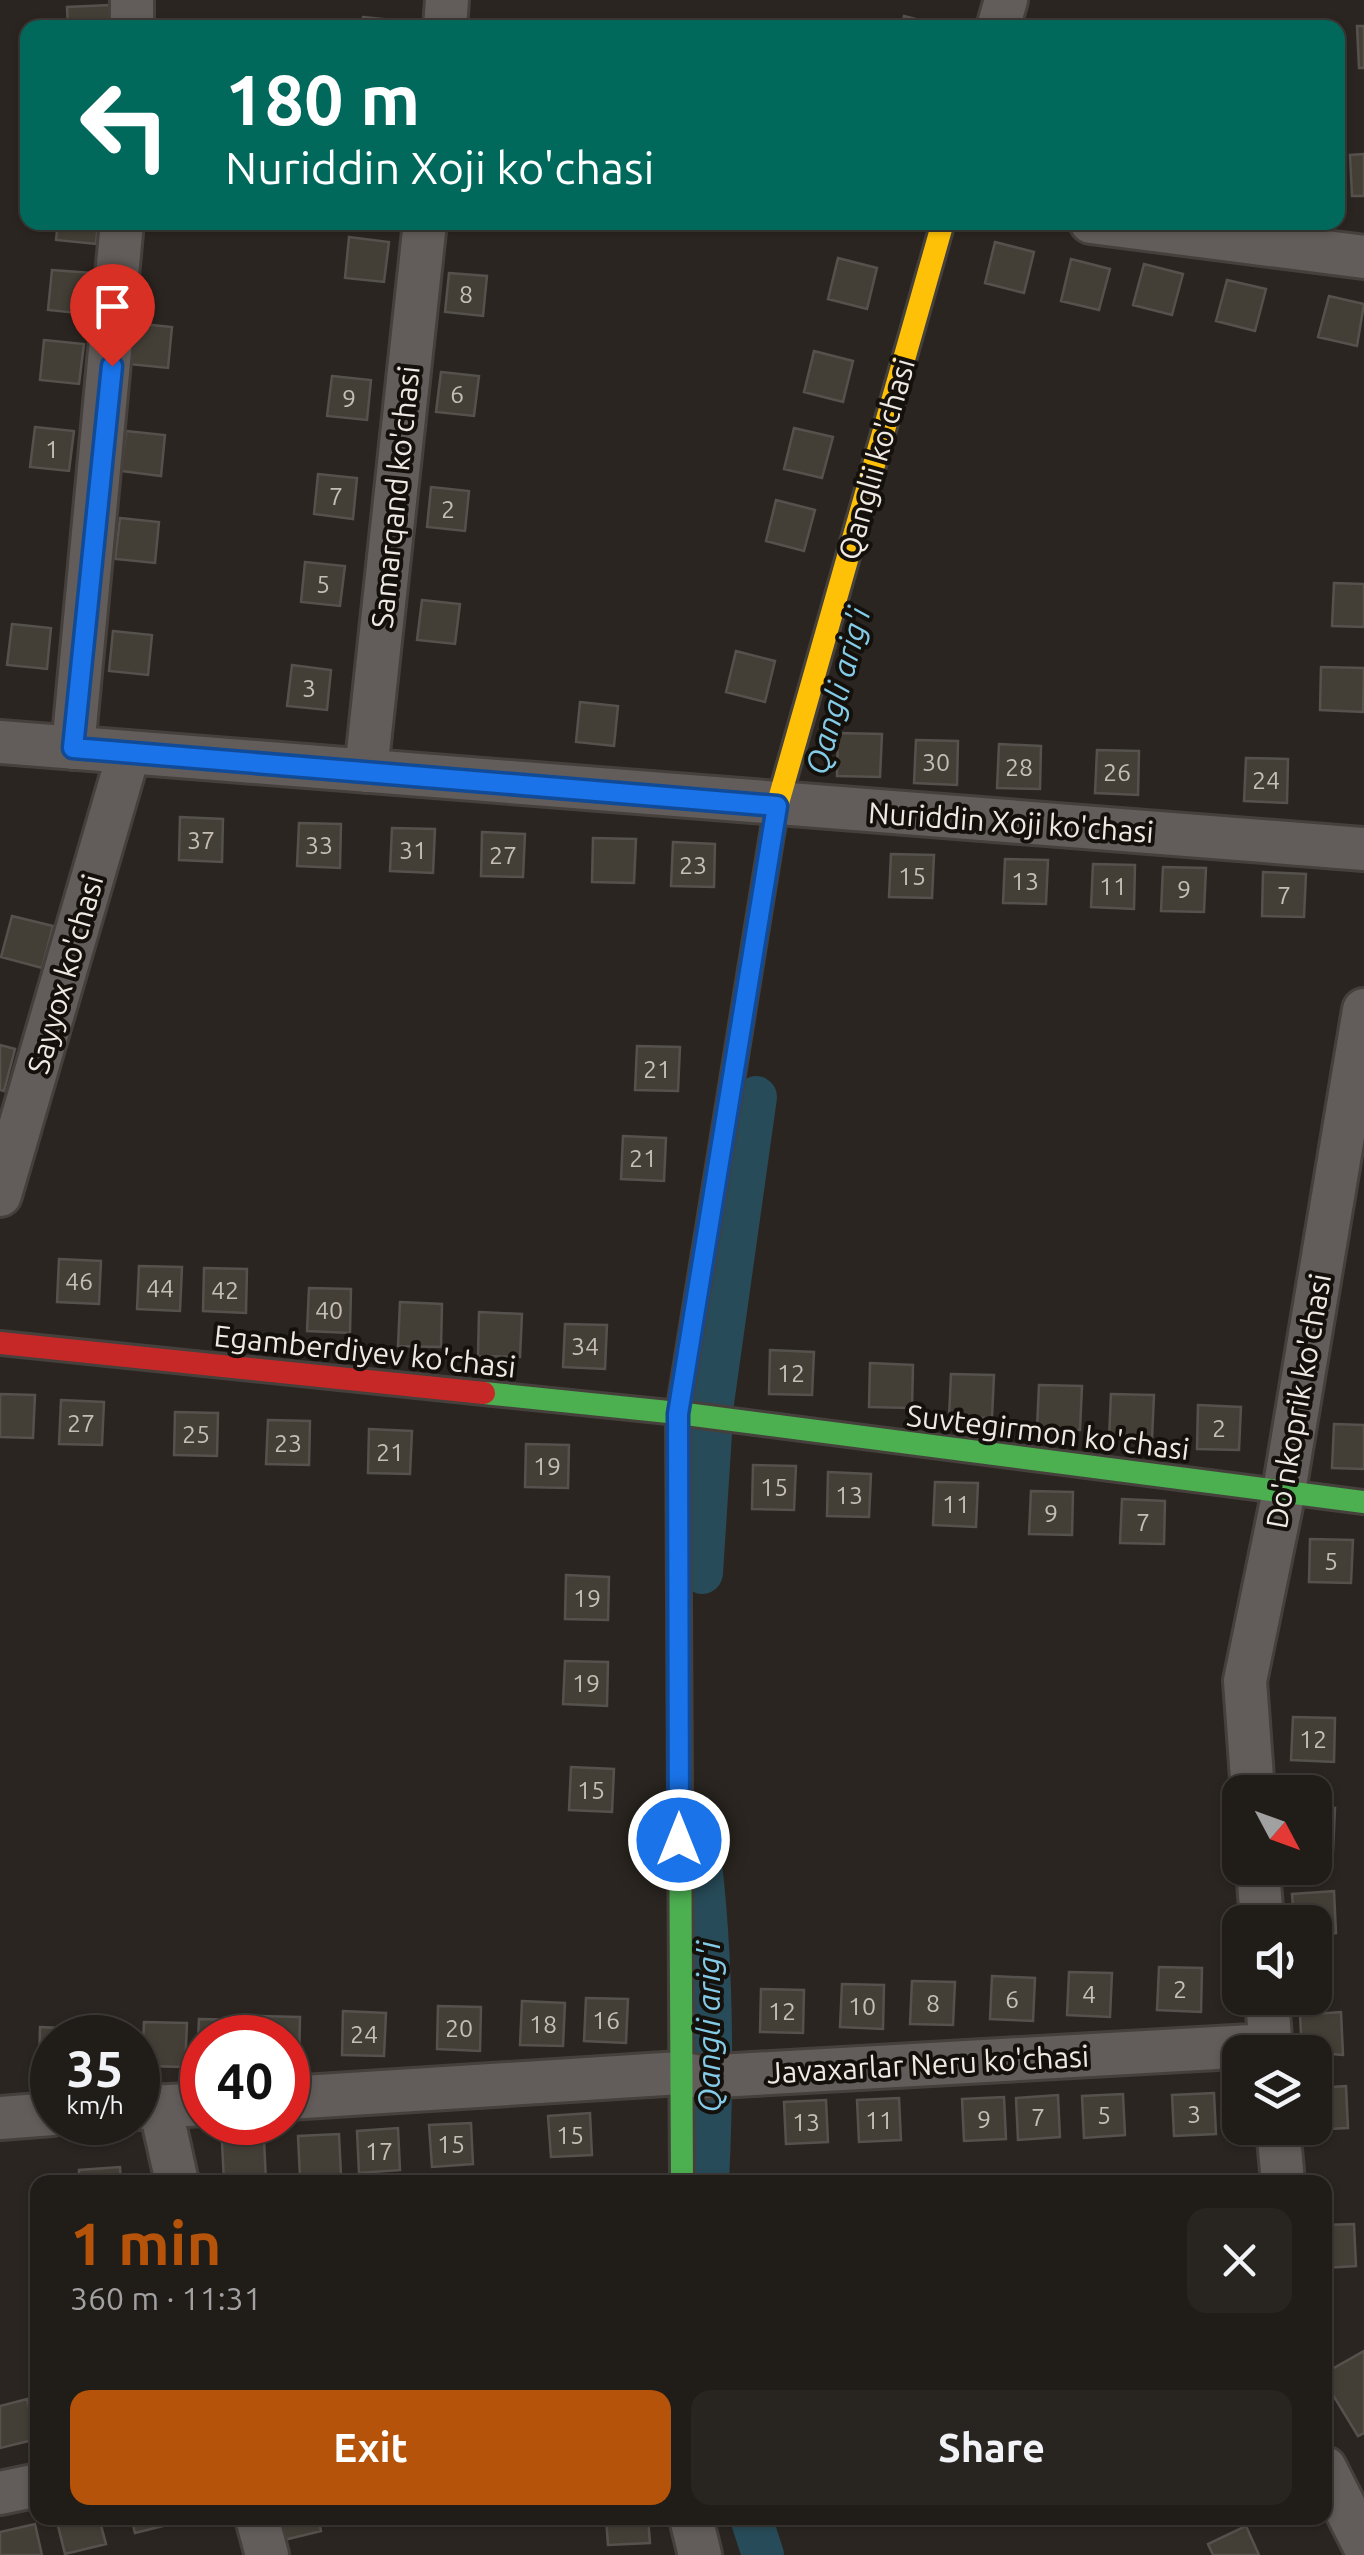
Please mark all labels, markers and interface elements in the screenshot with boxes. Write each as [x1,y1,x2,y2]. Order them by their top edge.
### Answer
icon: left [60,60,190,190]
text: 180 m [225,60,420,138]
text: Nuriddin Xoji ko'chasi [225,142,654,193]
pin [70,264,155,367]
icon: arrive [85,279,140,334]
house number: 8 [459,280,473,308]
street label: Qanglii ko'chasi [831,354,921,564]
street label: Samarqand ko'chasi [364,364,426,630]
house number: 6 [450,380,464,408]
house number: 9 [342,384,356,412]
house number: 1 [45,435,59,463]
house number: 7 [329,482,343,510]
house number: 2 [441,495,455,523]
house number: 5 [316,570,330,598]
water label: Qangli arig'i [797,603,878,779]
house number: 3 [302,674,316,702]
house number: 30 [922,748,950,776]
house number: 28 [1005,753,1033,781]
house number: 26 [1103,758,1131,786]
house number: 24 [1252,766,1280,794]
street label: Nuriddin Xoji ko'chasi [867,795,1155,849]
house number: 37 [187,826,215,854]
house number: 33 [305,831,333,859]
house number: 31 [399,836,427,864]
house number: 27 [489,841,517,869]
house number: 23 [679,851,707,879]
house number: 15 [898,862,926,890]
house number: 13 [1011,867,1039,895]
street label: Sayyox ko'chasi [20,871,110,1077]
house number: 11 [1099,872,1127,900]
house number: 9 [1177,875,1191,903]
house number: 7 [1277,881,1291,909]
house number: 21 [643,1055,671,1083]
house number: 21 [629,1144,657,1172]
house number: 46 [65,1267,93,1295]
street label: Do'nkoprik ko'chasi [1259,1271,1337,1531]
house number: 44 [146,1274,174,1302]
house number: 42 [211,1276,239,1304]
house number: 40 [315,1296,343,1324]
street label: Egamberdiyev ko'chasi [212,1318,518,1384]
house number: 34 [571,1332,599,1360]
house number: 12 [777,1359,805,1387]
street label: Suvtegirmon ko'chasi [905,1398,1191,1466]
house number: 27 [67,1409,95,1437]
house number: 2 [1212,1414,1226,1442]
house number: 25 [182,1420,210,1448]
house number: 23 [274,1429,302,1457]
house number: 21 [376,1438,404,1466]
house number: 19 [533,1452,561,1480]
house number: 15 [760,1473,788,1501]
house number: 13 [835,1481,863,1509]
house number: 11 [942,1490,970,1518]
house number: 9 [1044,1499,1058,1527]
house number: 7 [1136,1508,1150,1536]
house number: 5 [1324,1547,1338,1575]
house number: 19 [573,1584,601,1612]
house number: 19 [572,1669,600,1697]
house number: 12 [1299,1725,1327,1753]
north arrow [1222,1775,1332,1885]
map controls [1222,1775,1332,2145]
house number: 15 [577,1776,605,1804]
position arrow [627,1788,731,1892]
button: sound [1222,1905,1332,2015]
water label: Qangli arig'i [690,1940,727,2113]
house number: 2 [1173,1975,1187,2003]
house number: 4 [1082,1980,1096,2008]
house number: 6 [1005,1985,1019,2013]
house number: 8 [926,1989,940,2017]
house number: 10 [848,1992,876,2020]
house number: 12 [768,1997,796,2025]
house number: 16 [592,2006,620,2034]
house number: 18 [529,2010,557,2038]
house number: 20 [445,2014,473,2042]
speed limit sign: 40 [180,2015,310,2145]
house number: 24 [350,2020,378,2048]
button: layers [1222,2035,1332,2145]
street label: Javaxarlar Neru ko'chasi [766,2039,1090,2089]
text: 35 [67,2040,123,2096]
text: km/h [66,2091,124,2119]
house number: 3 [1187,2100,1201,2128]
house number: 5 [1097,2101,1111,2129]
house number: 7 [1031,2103,1045,2131]
house number: 9 [977,2105,991,2133]
house number: 11 [865,2106,893,2134]
house number: 13 [792,2108,820,2136]
house number: 15 [556,2121,584,2149]
house number: 15 [437,2130,465,2158]
house number: 17 [365,2137,393,2165]
button: close [1187,2208,1292,2313]
text: 1 min [70,2209,222,2276]
text: 360 m · 11:31 [70,2280,262,2316]
button: Exit [70,2390,671,2505]
button: Share [691,2390,1292,2505]

